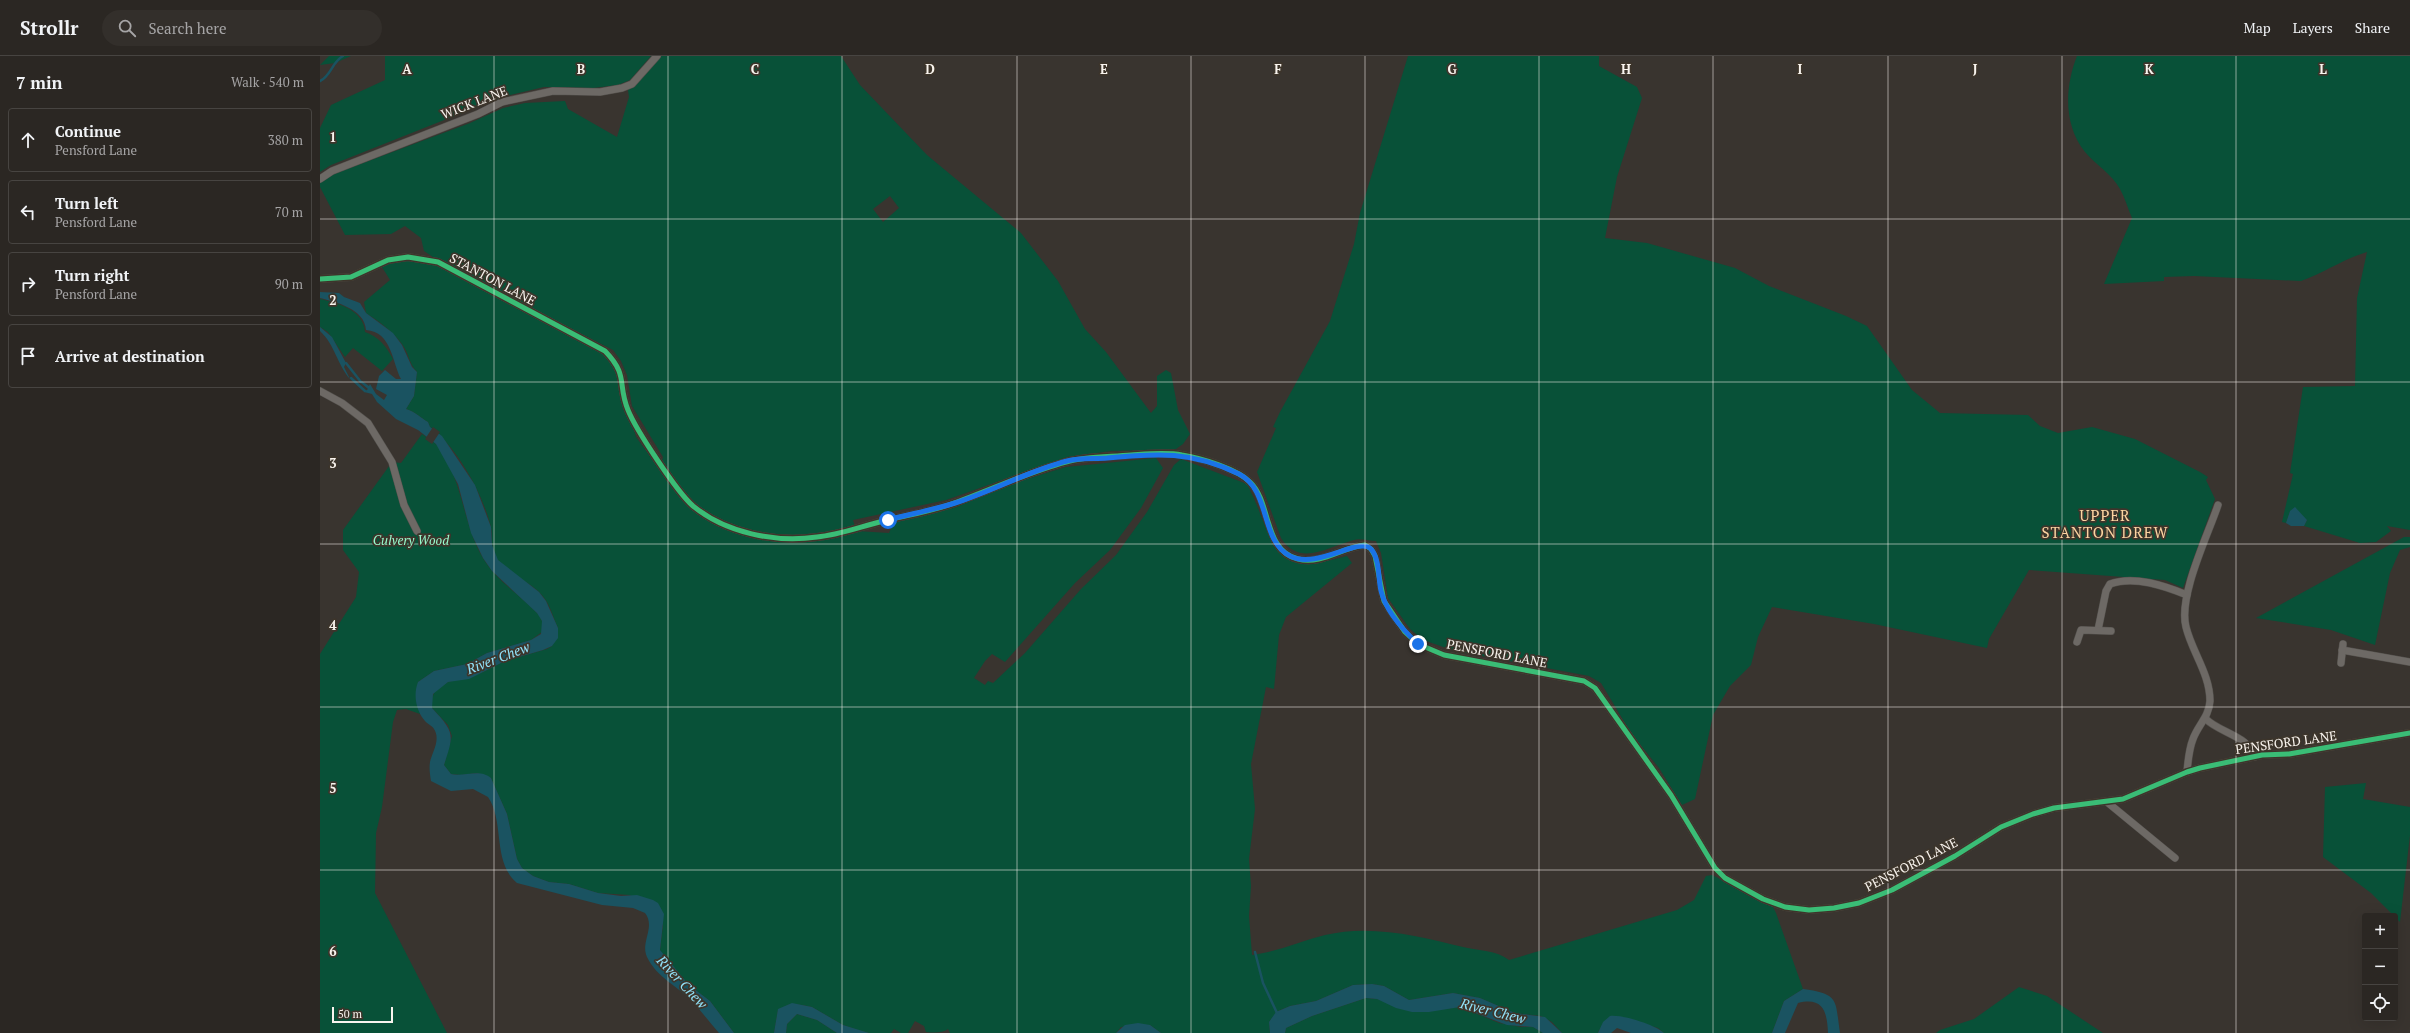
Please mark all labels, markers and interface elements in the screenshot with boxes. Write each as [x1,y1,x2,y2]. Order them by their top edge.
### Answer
search box [102,10,382,46]
text: Strollr [20,15,78,40]
icon: search [116,17,138,39]
text: Search here [148,18,226,38]
text: Map [2244,18,2271,37]
text: Layers [2293,18,2333,37]
text: Share [2355,18,2390,37]
text: A [402,60,412,78]
text: B [577,60,585,78]
text: C [751,60,759,78]
text: D [925,60,935,78]
text: E [1100,60,1108,78]
text: F [1274,60,1282,78]
text: G [1447,60,1457,78]
text: H [1621,60,1631,78]
text: I [1798,60,1803,78]
text: J [1973,60,1978,78]
text: K [2144,60,2154,78]
text: L [2319,60,2327,78]
text: 7 min [16,71,63,94]
text: Walk · 540 m [231,73,304,91]
street label: WICK LANE [438,81,510,123]
text: Continue [55,121,121,141]
text: 1 [329,128,337,146]
icon: ahead [17,129,39,151]
text: 380 m [268,131,303,149]
text: Pensford Lane [55,141,137,159]
text: Turn left [55,193,119,213]
icon: left [17,201,39,223]
text: 70 m [275,203,303,221]
text: Pensford Lane [55,213,137,231]
street label: STANTON LANE [447,249,539,309]
text: Turn right [55,265,130,285]
icon: right [17,273,39,295]
text: 90 m [275,275,303,293]
text: Pensford Lane [55,285,137,303]
text: 2 [329,291,337,309]
icon: arrive [17,345,39,367]
text: Arrive at destination [55,346,205,366]
text: 3 [329,454,337,472]
district label: UPPER STANTON DREW [2042,505,2168,542]
route start [879,511,897,529]
park label: Culvery Wood [373,531,450,549]
text: 4 [329,616,337,634]
street label: PENSFORD LANE [1445,634,1549,672]
route end [1409,635,1427,653]
water label: River Chew [462,637,533,679]
street label: PENSFORD LANE [2234,726,2338,758]
text: 5 [329,779,337,797]
street label: PENSFORD LANE [1861,833,1961,895]
map controls [2362,913,2398,1021]
button: + [2362,913,2398,949]
text: 6 [329,942,337,960]
button: − [2362,949,2398,985]
water label: River Chew [652,950,712,1013]
button: locate [2362,985,2398,1021]
water label: River Chew [1458,993,1528,1028]
scale bar [332,1005,393,1024]
text: 50 m [338,1007,362,1021]

